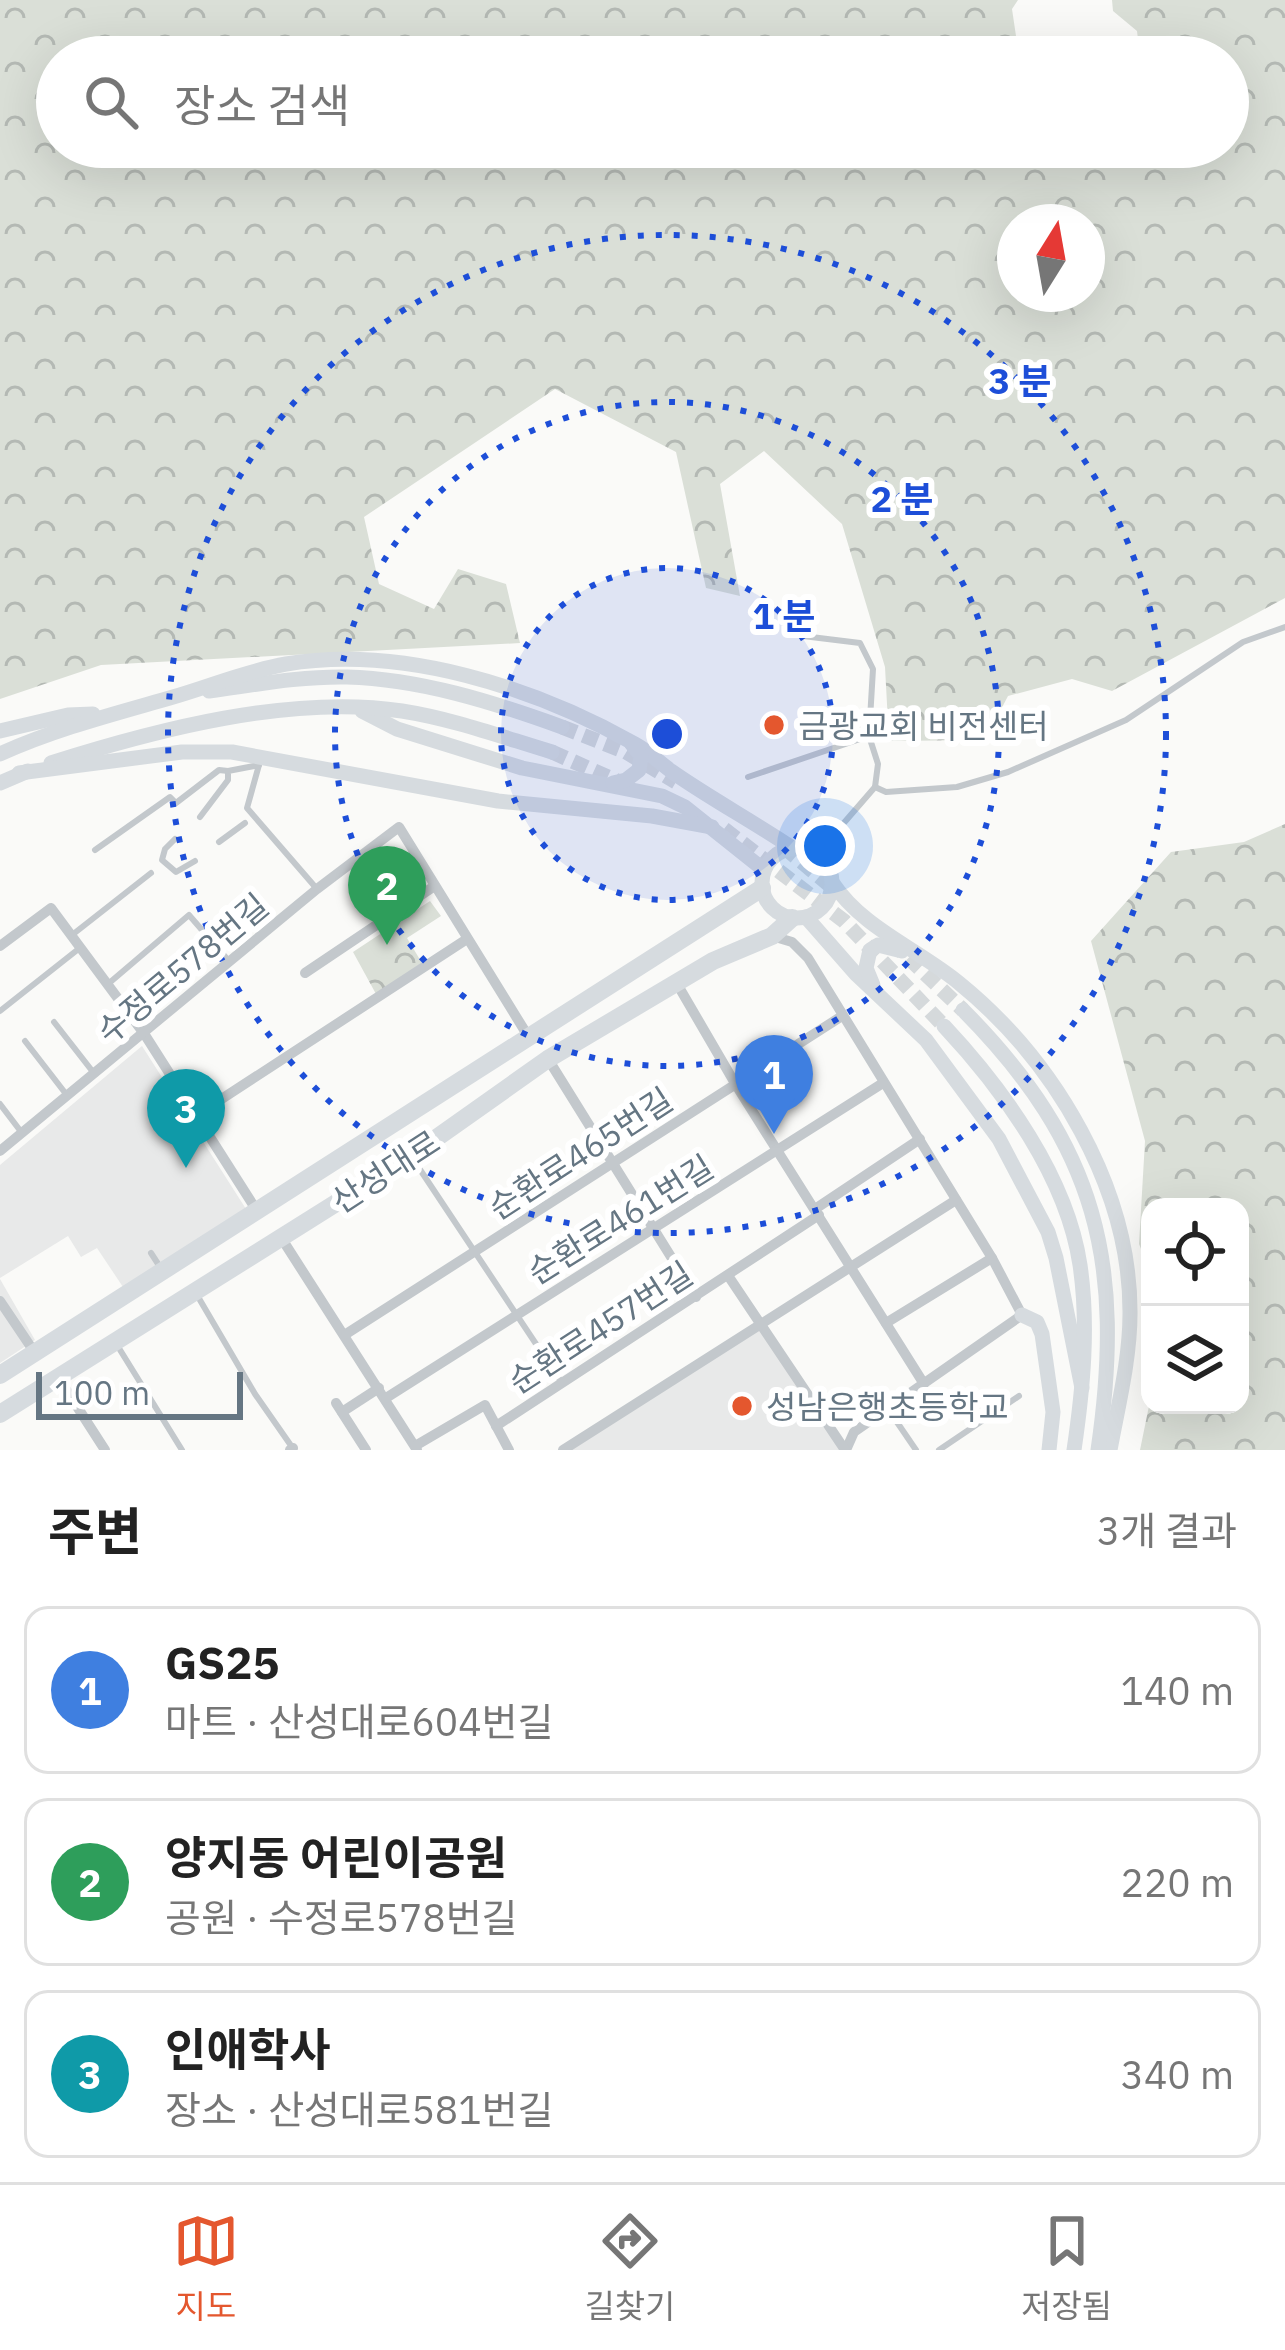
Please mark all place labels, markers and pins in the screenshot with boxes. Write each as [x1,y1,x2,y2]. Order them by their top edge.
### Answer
place label: 금광교회 비전센터 [798,704,1049,747]
marker: 금광교회 비전센터 [761,712,787,738]
centre of rings [646,713,688,755]
pin: 2 [348,846,426,945]
pin: 1 [735,1035,813,1134]
pin: 3 [147,1069,225,1168]
place label: 성남은행초등학교 [766,1385,1009,1428]
marker: 성남은행초등학교 [729,1393,755,1419]

